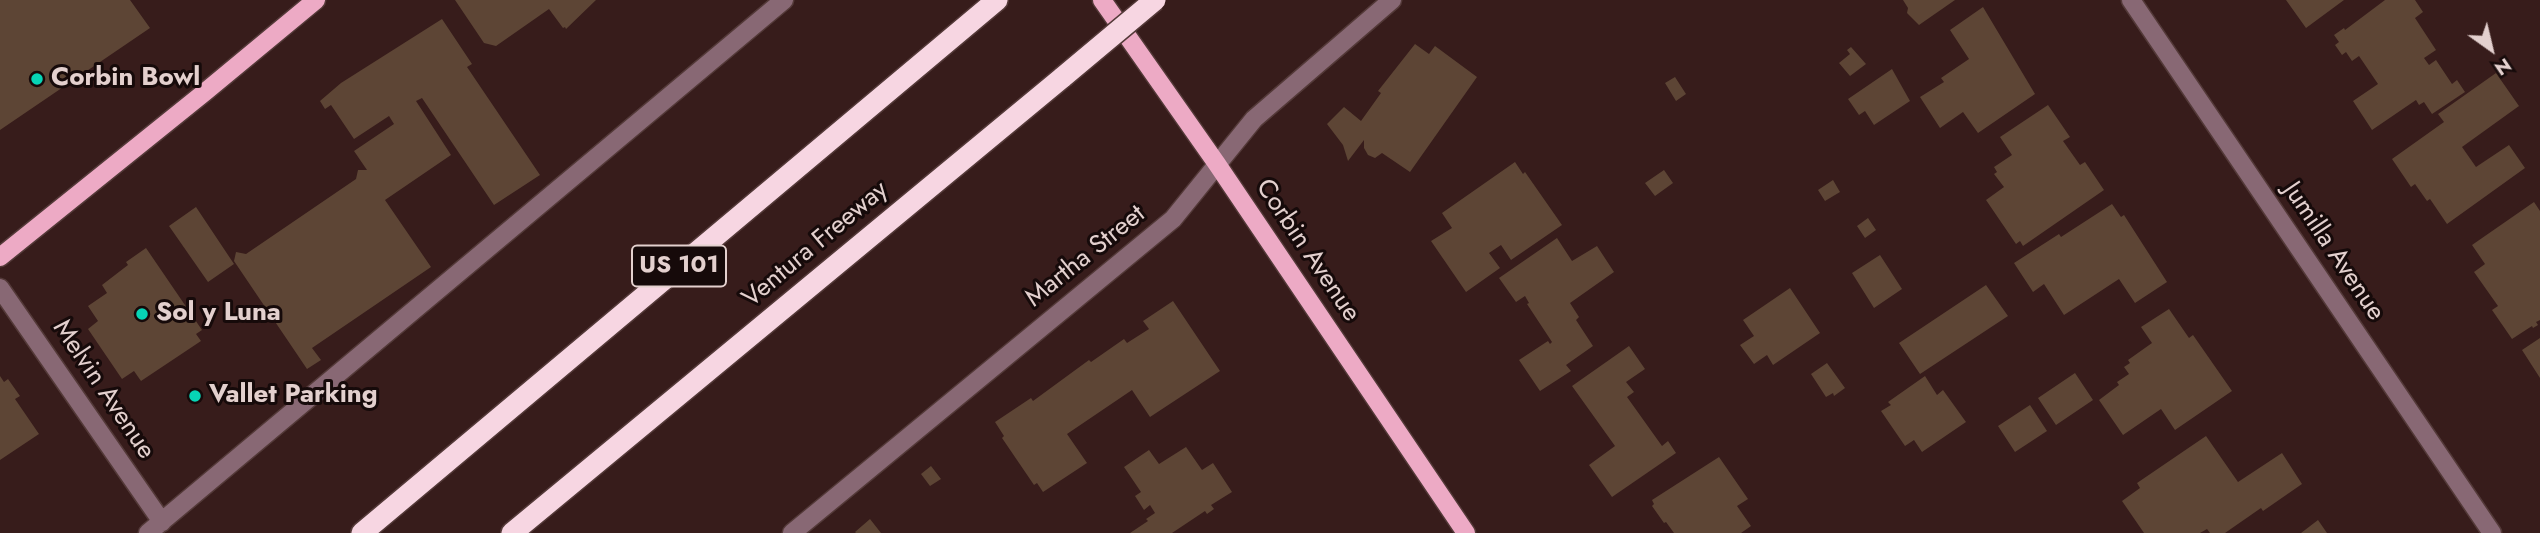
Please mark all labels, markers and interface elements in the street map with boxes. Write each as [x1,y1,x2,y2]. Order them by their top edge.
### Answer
north arrow [2456,14,2526,84]
text: N [2489,51,2517,82]
place label: Corbin Bowl [51,63,200,95]
marker: Corbin Bowl [29,71,45,87]
street label: Corbin Avenue [1248,174,1366,328]
street label: Ventura Freeway [737,175,895,315]
street label: Jumilla Avenue [2275,177,2391,327]
street label: Martha Street [1020,199,1152,315]
road number: US 101 [632,246,726,286]
place label: Sol y Luna [156,298,281,330]
marker: Sol y Luna [134,306,150,322]
street label: Melvin Avenue [45,315,161,465]
place label: Vallet Parking [209,380,378,412]
marker: Vallet Parking [187,388,203,404]

